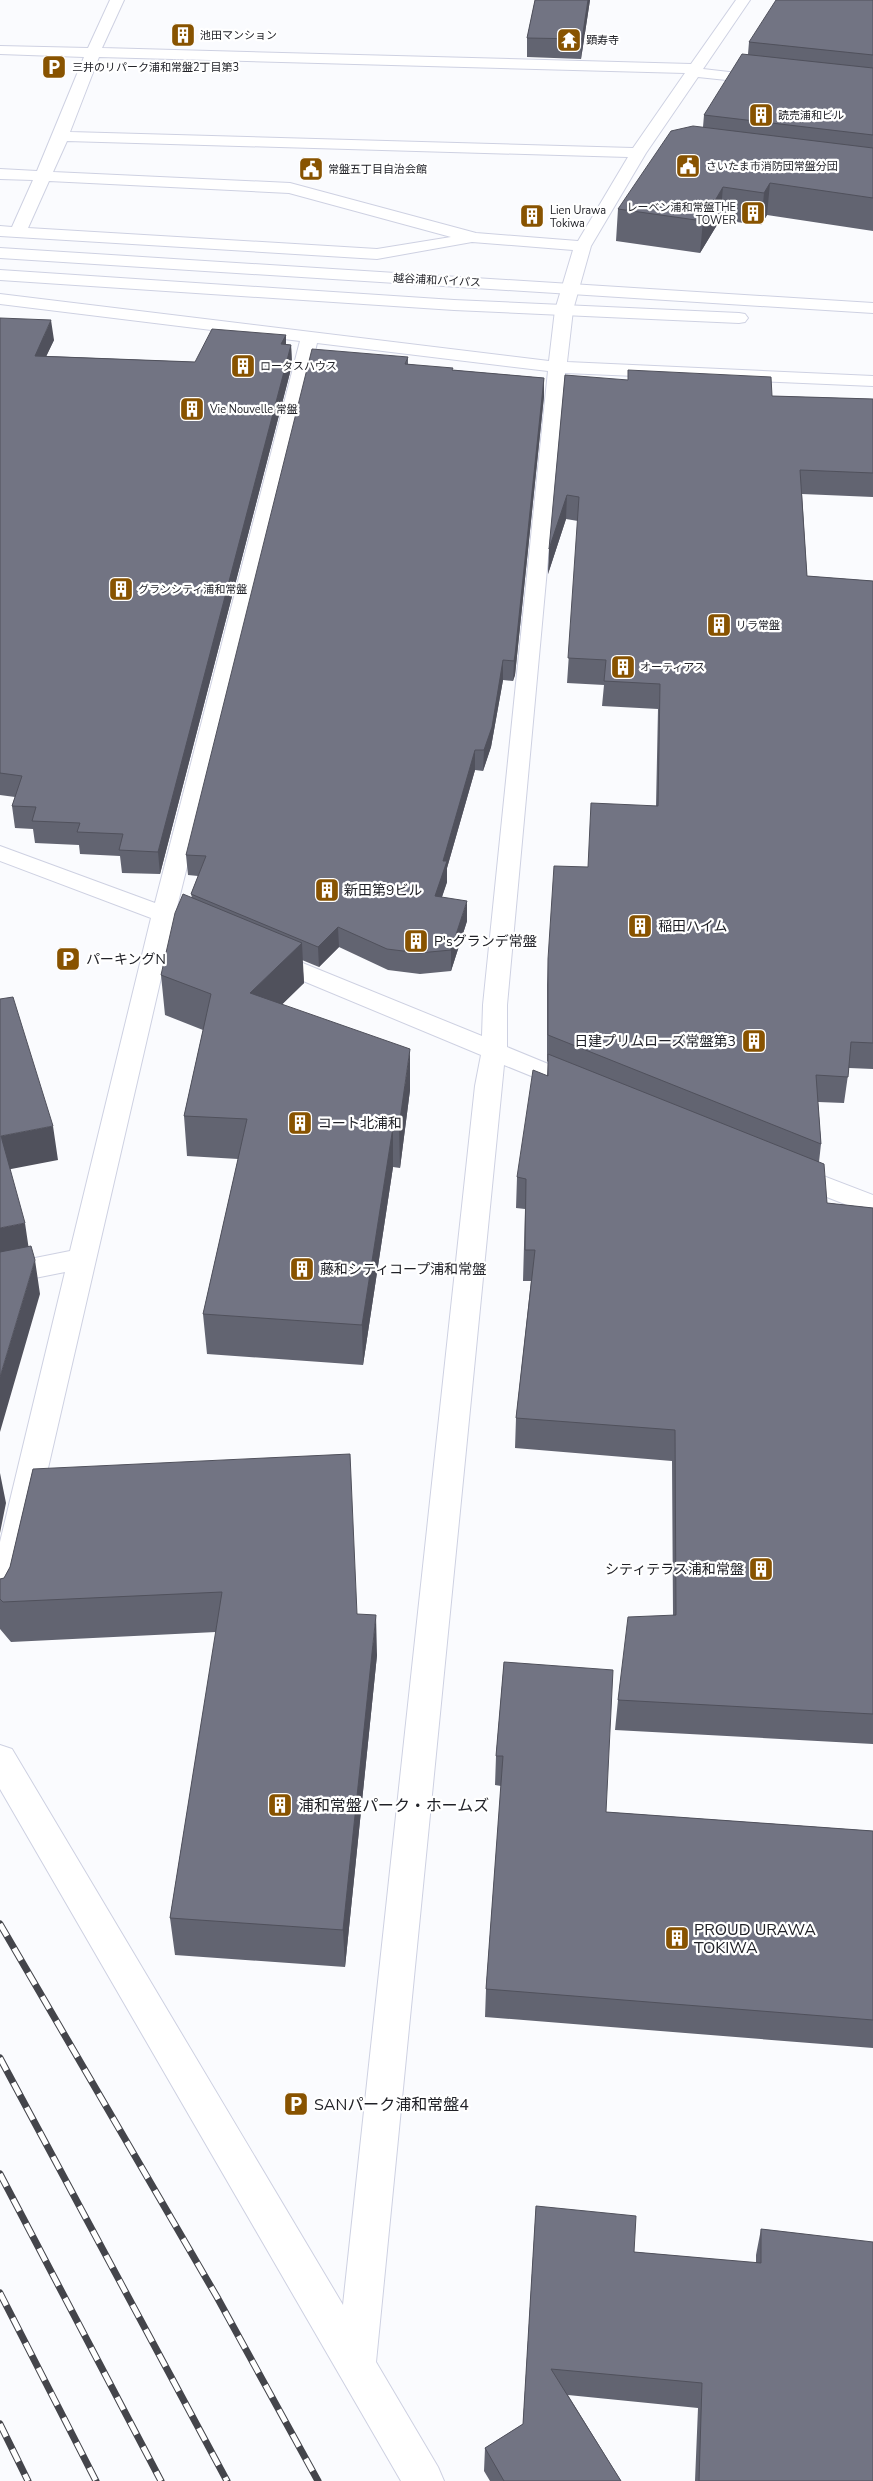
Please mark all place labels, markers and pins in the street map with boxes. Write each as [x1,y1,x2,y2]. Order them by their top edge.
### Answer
building icon: 池田マンション [170,22,196,48]
temple icon: 顕寿寺 [556,27,582,53]
place label: 池田マンション [200,28,277,43]
place label: 顕寿寺 [586,33,619,48]
parking icon: 三井のリパーク浦和常盤2丁目第3 [41,54,67,80]
place label: 三井のリパーク浦和常盤2丁目第3 [72,60,239,75]
building icon: 読売浦和ビル [748,102,774,128]
place label: 読売浦和ビル [778,108,844,123]
public building icon: さいたま市消防団常盤分団 [675,153,701,179]
public building icon: 常盤五丁目自治会館 [298,156,324,182]
place label: さいたま市消防団常盤分団 [706,159,838,174]
place label: 常盤五丁目自治会館 [328,162,427,177]
place label: レーベン浦和常盤THE TOWER [627,200,737,228]
building icon: レーベン浦和常盤THE TOWER [740,200,766,226]
building icon: Lien Urawa Tokiwa [519,203,545,229]
place label: Lien Urawa Tokiwa [550,203,606,231]
building icon: ロータスハウス [230,353,256,379]
place label: ロータスハウス [260,359,337,374]
building icon: Vie Nouvelle 常盤 [179,396,205,422]
place label: Vie Nouvelle 常盤 [209,402,298,417]
building icon: グランシティ浦和常盤 [108,576,134,602]
place label: グランシティ浦和常盤 [138,582,247,597]
building icon: リラ常盤 [706,612,732,638]
place label: リラ常盤 [736,618,780,633]
building icon: オーティアス [610,654,636,680]
place label: オーティアス [640,660,705,675]
building icon: 新田第9ビル [314,877,340,903]
place label: 新田第9ビル [344,881,422,900]
building icon: 稲田ハイム [627,913,653,939]
place label: 稲田ハイム [658,917,727,936]
building icon: P'sグランデ常盤 [403,928,429,954]
place label: P'sグランデ常盤 [434,932,537,951]
parking icon: パーキングN [55,946,81,972]
place label: パーキングN [86,950,166,969]
building icon: 日建プリムローズ常盤第3 [741,1028,767,1054]
place label: 日建プリムローズ常盤第3 [574,1032,736,1051]
building icon: コート北浦和 [287,1110,313,1136]
place label: コート北浦和 [318,1114,402,1133]
building icon: 藤和シティコープ浦和常盤 [289,1256,315,1282]
place label: 藤和シティコープ浦和常盤 [320,1260,486,1279]
building icon: シティテラス浦和常盤 [748,1556,774,1582]
place label: シティテラス浦和常盤 [605,1560,744,1579]
building icon: 浦和常盤パーク・ホームズ [267,1792,293,1818]
place label: 浦和常盤パーク・ホームズ [298,1795,489,1817]
place label: PROUD URAWA TOKIWA [694,1919,816,1959]
building icon: PROUD URAWA TOKIWA [664,1925,690,1951]
parking icon: SANパーク浦和常盤4 [283,2091,309,2117]
place label: SANパーク浦和常盤4 [314,2094,469,2116]

